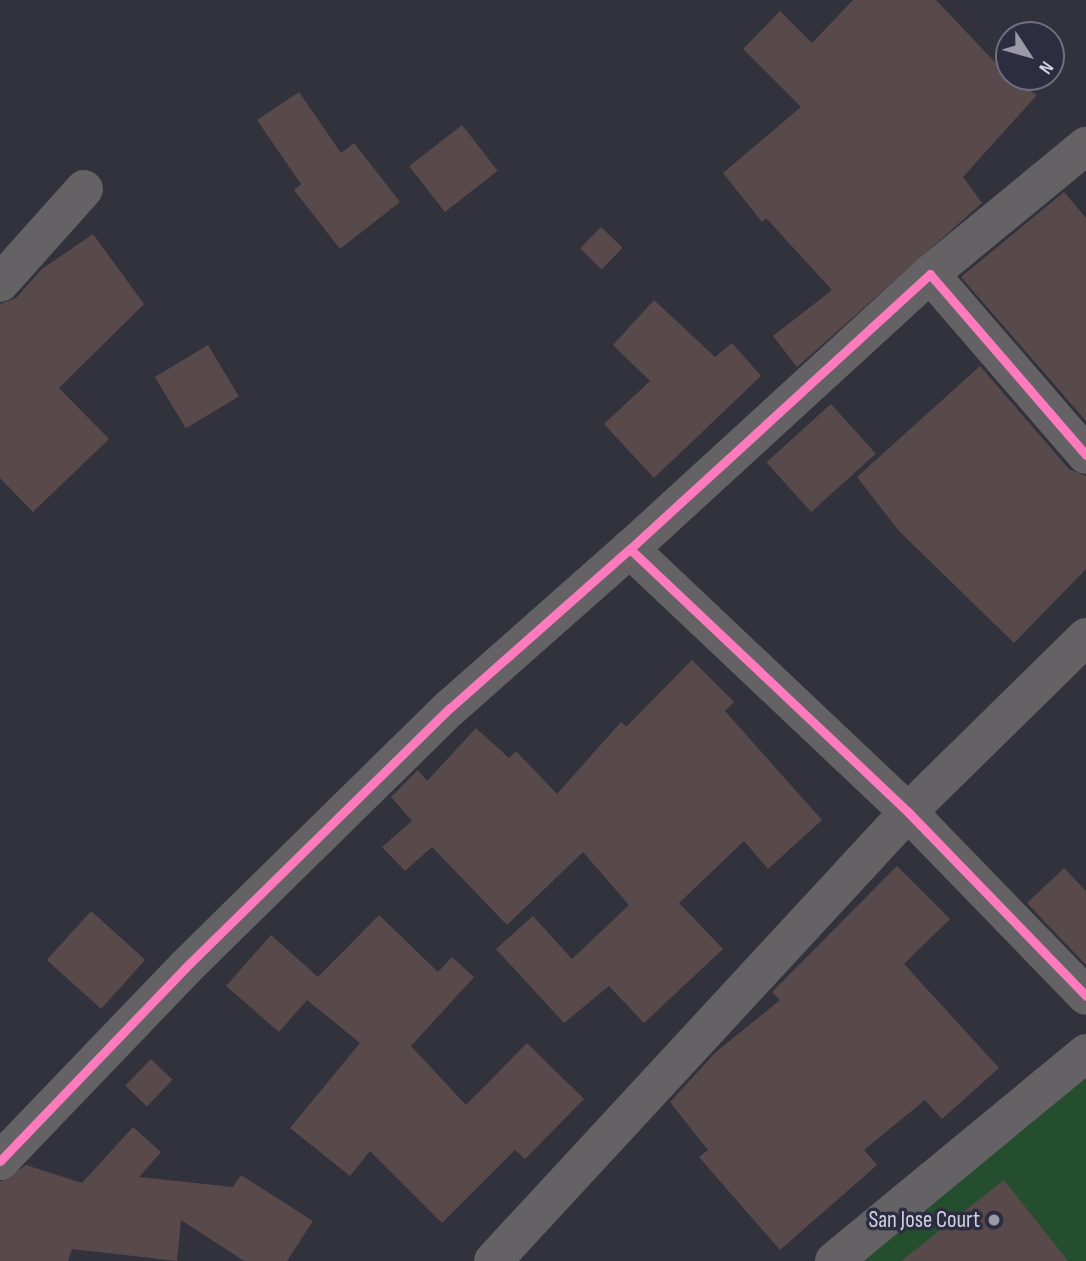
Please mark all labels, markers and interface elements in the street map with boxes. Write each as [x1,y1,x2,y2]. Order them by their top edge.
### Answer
north arrow [995,21,1065,91]
text: N [1033,57,1058,78]
place label: San Jose Court [868,1206,980,1234]
marker: San Jose Court [986,1212,1002,1228]

